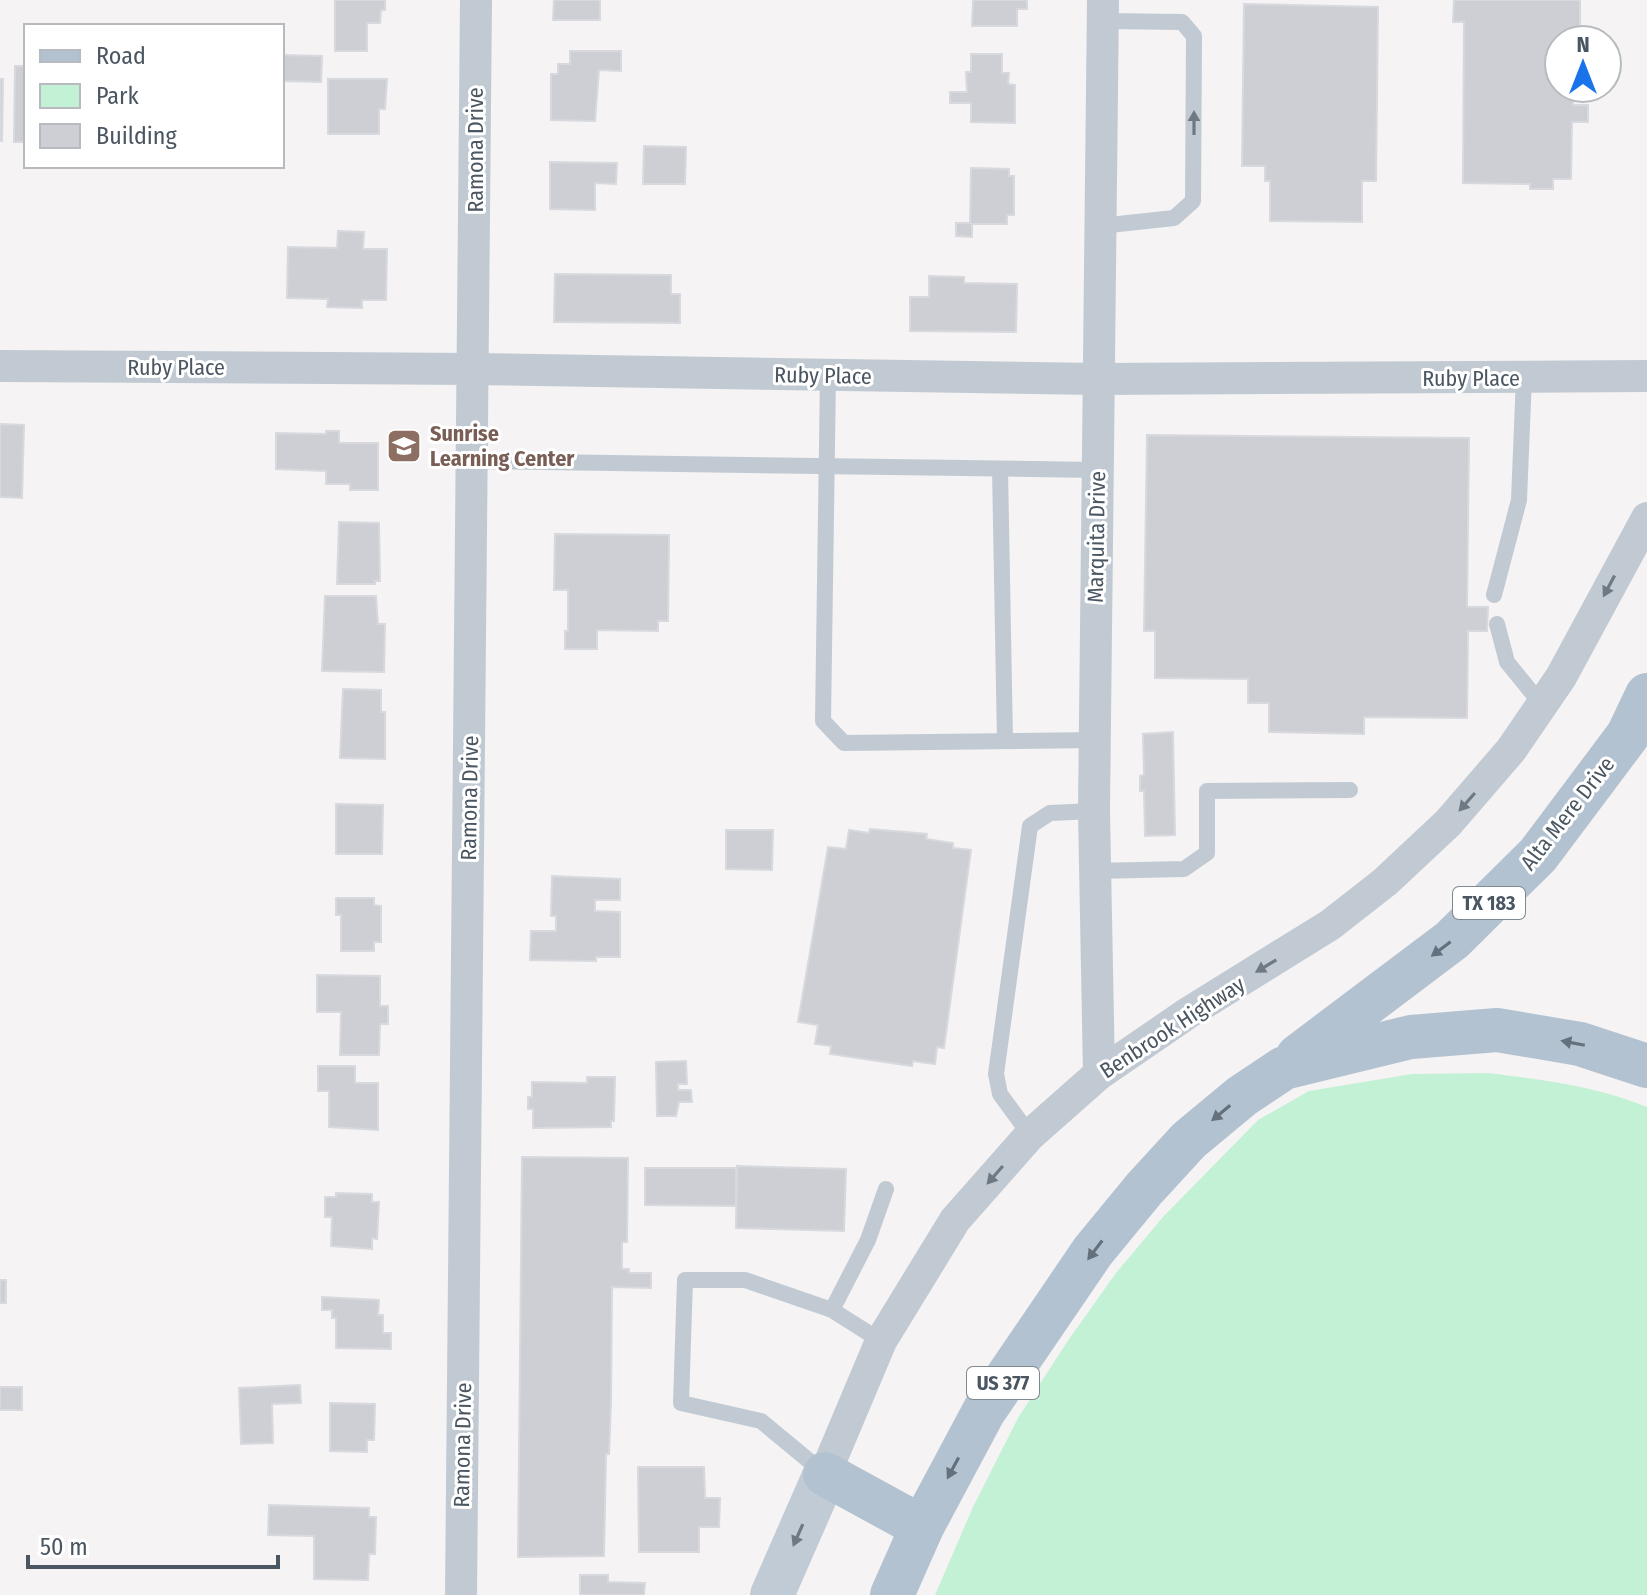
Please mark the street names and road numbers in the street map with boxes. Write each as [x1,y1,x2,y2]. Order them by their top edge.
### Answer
street label: Ramona Drive [462,87,489,213]
street label: Ruby Place [127,354,225,381]
street label: Ruby Place [774,361,872,390]
street label: Ruby Place [1422,365,1520,392]
street label: Marquita Drive [1082,471,1111,603]
street label: Ramona Drive [455,735,484,861]
street label: Alta Mere Drive [1515,751,1620,875]
road number: TX 183 [1453,887,1525,919]
street label: Benbrook Highway [1095,971,1250,1084]
road number: US 377 [967,1367,1039,1399]
street label: Ramona Drive [448,1382,477,1508]

